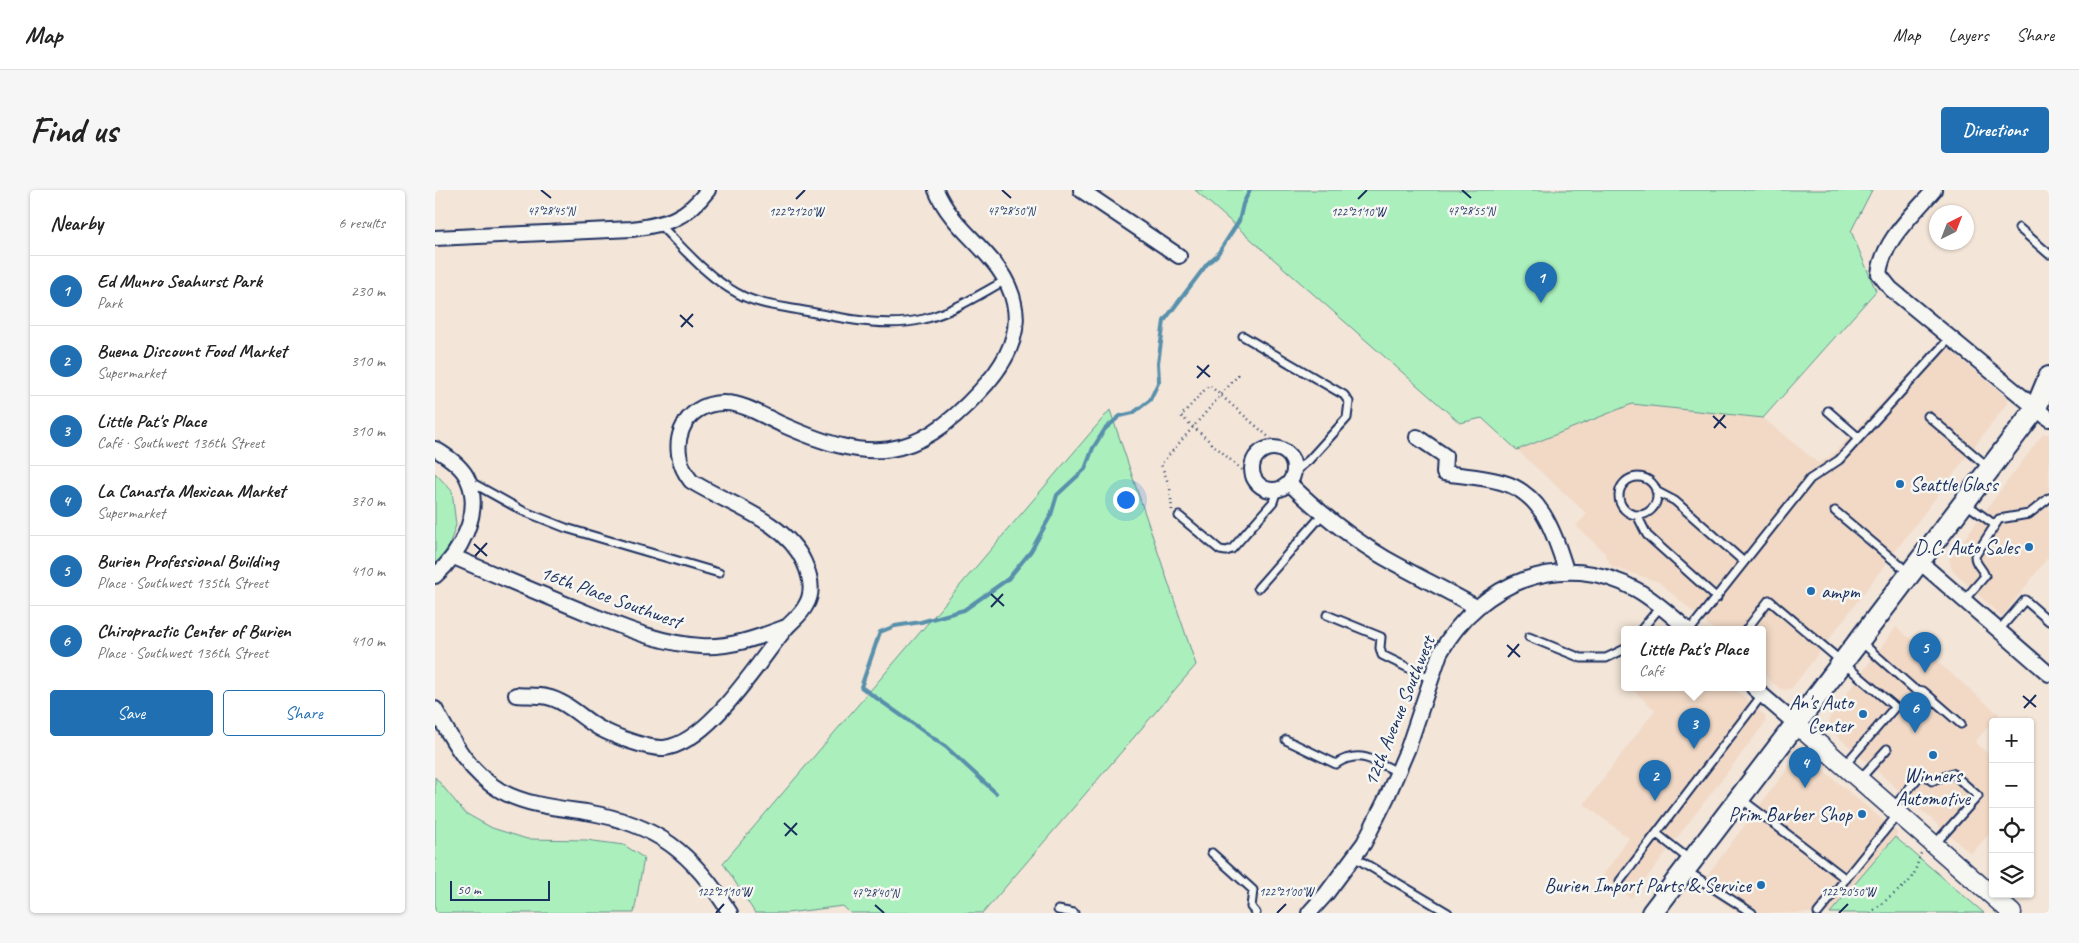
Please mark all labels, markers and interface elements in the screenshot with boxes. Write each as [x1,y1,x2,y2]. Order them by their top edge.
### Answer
text: Map [25,20,62,50]
text: Map [1893,24,1921,46]
text: Layers [1949,24,1988,46]
text: Share [2016,24,2054,46]
button: Directions [1941,107,2049,153]
text: Find us [30,108,117,153]
text: 47°28'45"N [527,203,576,219]
text: 47°28'50"N [987,203,1036,219]
text: 47°28'55"N [1447,203,1496,219]
text: 122°21'20"W [769,204,825,220]
text: 122°21'10"W [1331,204,1387,220]
north arrow [1929,205,1974,250]
text: Nearby [50,210,103,236]
text: 6 results [338,213,385,233]
pin: 1 [1525,262,1557,303]
text: Ed Munro Seahurst Park [97,269,262,293]
text: 1 [62,281,70,301]
text: 230 m [351,281,385,301]
text: Park [97,293,122,313]
text: Buena Discount Food Market [97,339,287,363]
text: 2 [62,351,70,371]
text: 310 m [351,351,385,371]
text: Supermarket [97,363,165,383]
text: Little Pat's Place [97,409,206,433]
text: 3 [62,421,70,441]
text: 310 m [351,421,385,441]
text: Café · Southwest 136th Street [97,433,265,453]
place label: Seattle Glass [1910,472,2000,497]
marker: Seattle Glass [1894,478,1906,490]
text: La Canasta Mexican Market [97,479,285,503]
your location [1113,487,1139,513]
text: 4 [62,491,70,511]
text: 370 m [351,491,385,511]
text: Supermarket [97,503,165,523]
place label: D.C. Auto Sales [1915,535,2021,560]
marker: D.C. Auto Sales [2023,541,2035,553]
text: Burien Professional Building [97,549,278,573]
street label: 16th Place Southwest [537,560,688,635]
text: 5 [63,561,69,581]
text: 410 m [351,561,385,581]
text: Place · Southwest 135th Street [97,573,268,593]
place label: ampm [1821,579,1861,604]
marker: ampm [1805,585,1817,597]
text: Chiropractic Center of Burien [97,619,291,643]
popup [1621,626,1766,691]
street label: 12th Avenue Southwest [1358,630,1441,790]
text: 6 [62,631,70,651]
text: 410 m [351,631,385,651]
pin: 5 [1909,632,1941,673]
text: Little Pat's Place [1639,637,1748,661]
text: Place · Southwest 136th Street [97,643,268,663]
text: Café [1639,661,1663,681]
button: Save [50,690,213,736]
button: Share [223,690,385,736]
place label: An's Auto Center [1789,690,1855,738]
pin: 6 [1899,692,1931,733]
pin: 3 [1678,708,1710,749]
marker: An's Auto Center [1857,708,1869,720]
map controls [1989,718,2034,898]
button: + [1989,718,2034,763]
pin: 4 [1789,747,1821,788]
marker: Winners Automotive [1927,749,1939,761]
pin: 2 [1639,760,1671,801]
place label: Winners Automotive [1896,763,1971,811]
button: − [1989,763,2034,808]
place label: Prim Barber Shop [1728,802,1853,827]
marker: Prim Barber Shop [1856,808,1868,820]
button: locate [1989,808,2034,853]
button: layers [1989,853,2034,898]
place label: Burien Import Parts & Service [1544,873,1752,898]
scale bar [450,878,550,901]
marker: Burien Import Parts & Service [1755,879,1767,891]
text: 50 m [457,881,481,898]
text: 122°21'10"W [697,884,753,900]
text: 122°21'00"W [1259,884,1315,900]
text: 122°20'50"W [1821,884,1877,900]
text: 47°28'40"N [851,885,900,901]

